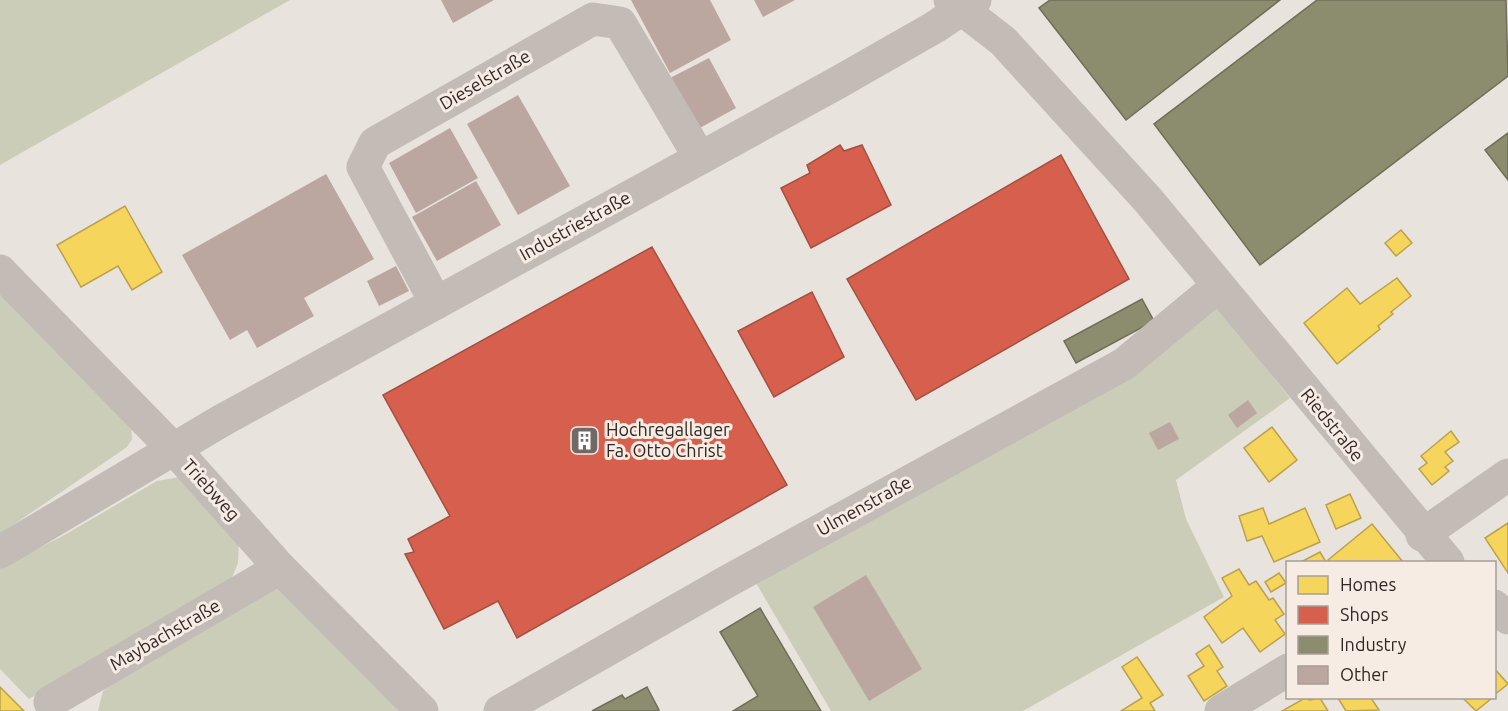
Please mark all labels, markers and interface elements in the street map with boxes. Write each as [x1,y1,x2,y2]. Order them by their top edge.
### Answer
street label: Dieselstraße [436,45,533,113]
street label: Industriestraße [516,186,633,264]
street label: Riedstraße [1297,384,1368,465]
place label: Hochregallager Fa. Otto Christ [606,419,730,460]
building icon: Hochregallager Fa. Otto Christ [569,424,601,456]
street label: Triebweg [179,455,244,524]
street label: Ulmenstraße [813,471,914,539]
legend [1286,561,1496,699]
text: Homes [1340,574,1397,594]
street label: Maybachstraße [106,595,223,674]
text: Shops [1340,604,1389,624]
text: Industry [1340,634,1407,654]
text: Other [1340,664,1388,684]

